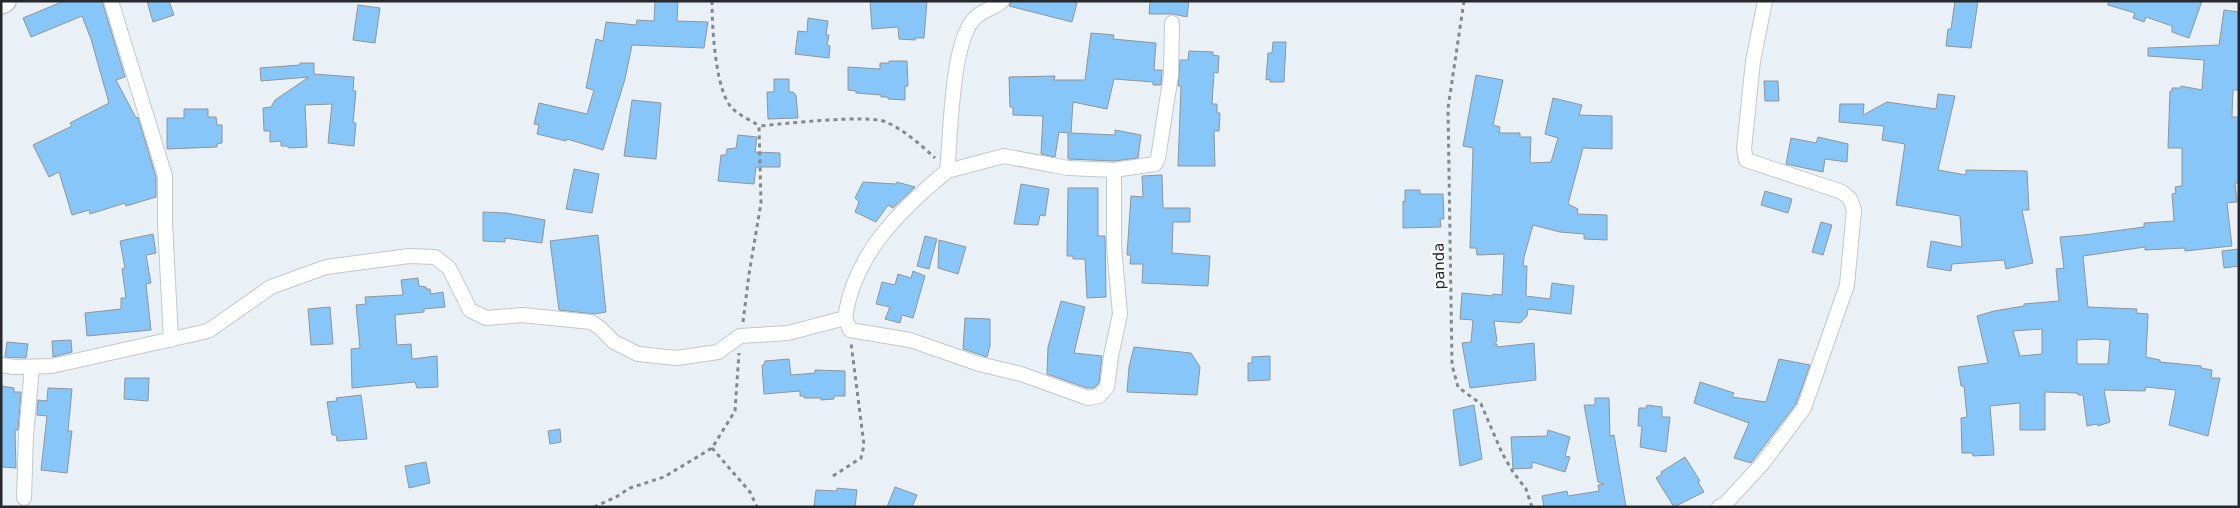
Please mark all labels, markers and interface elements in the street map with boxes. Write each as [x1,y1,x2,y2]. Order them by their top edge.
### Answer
street label: panda [1430,242,1448,290]

